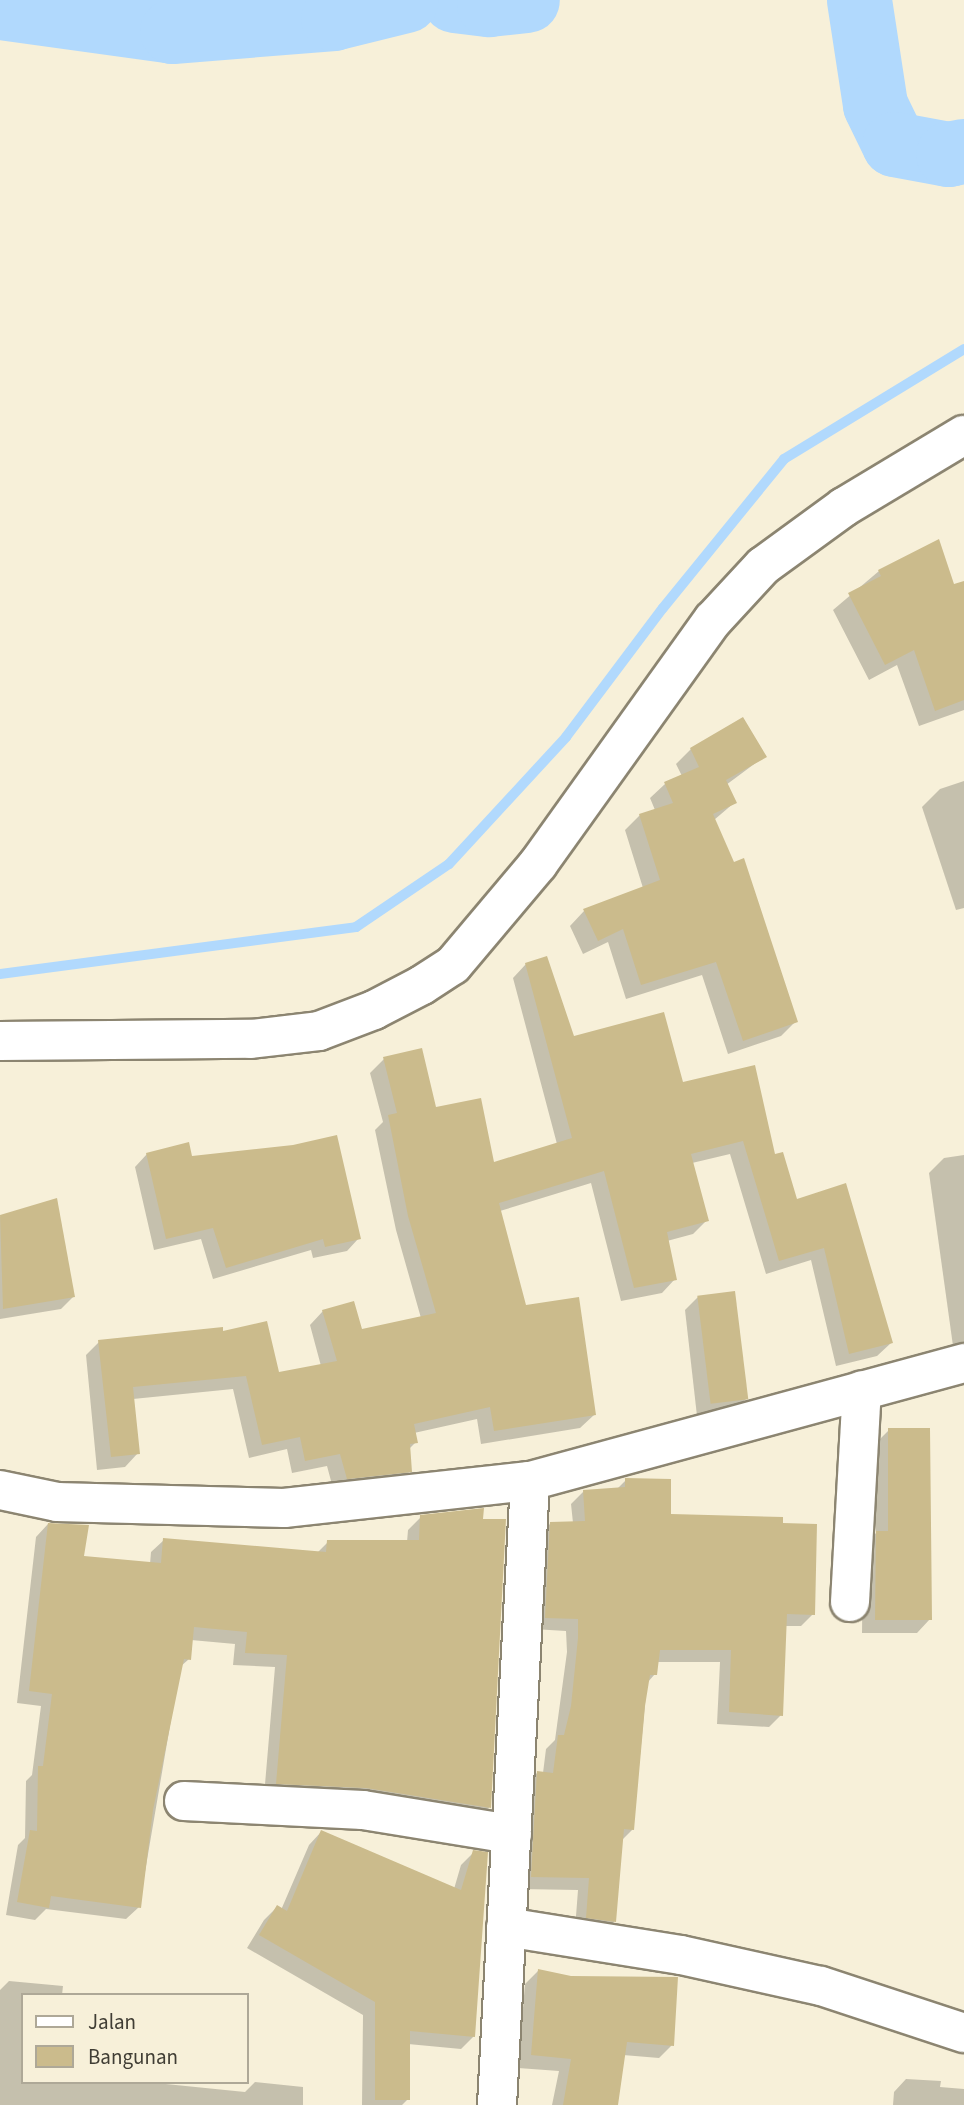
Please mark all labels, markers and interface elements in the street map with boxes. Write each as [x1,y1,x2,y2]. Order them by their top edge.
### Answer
legend [21,1993,248,2084]
text: Jalan [88,2007,136,2037]
text: Bangunan [88,2042,178,2072]

